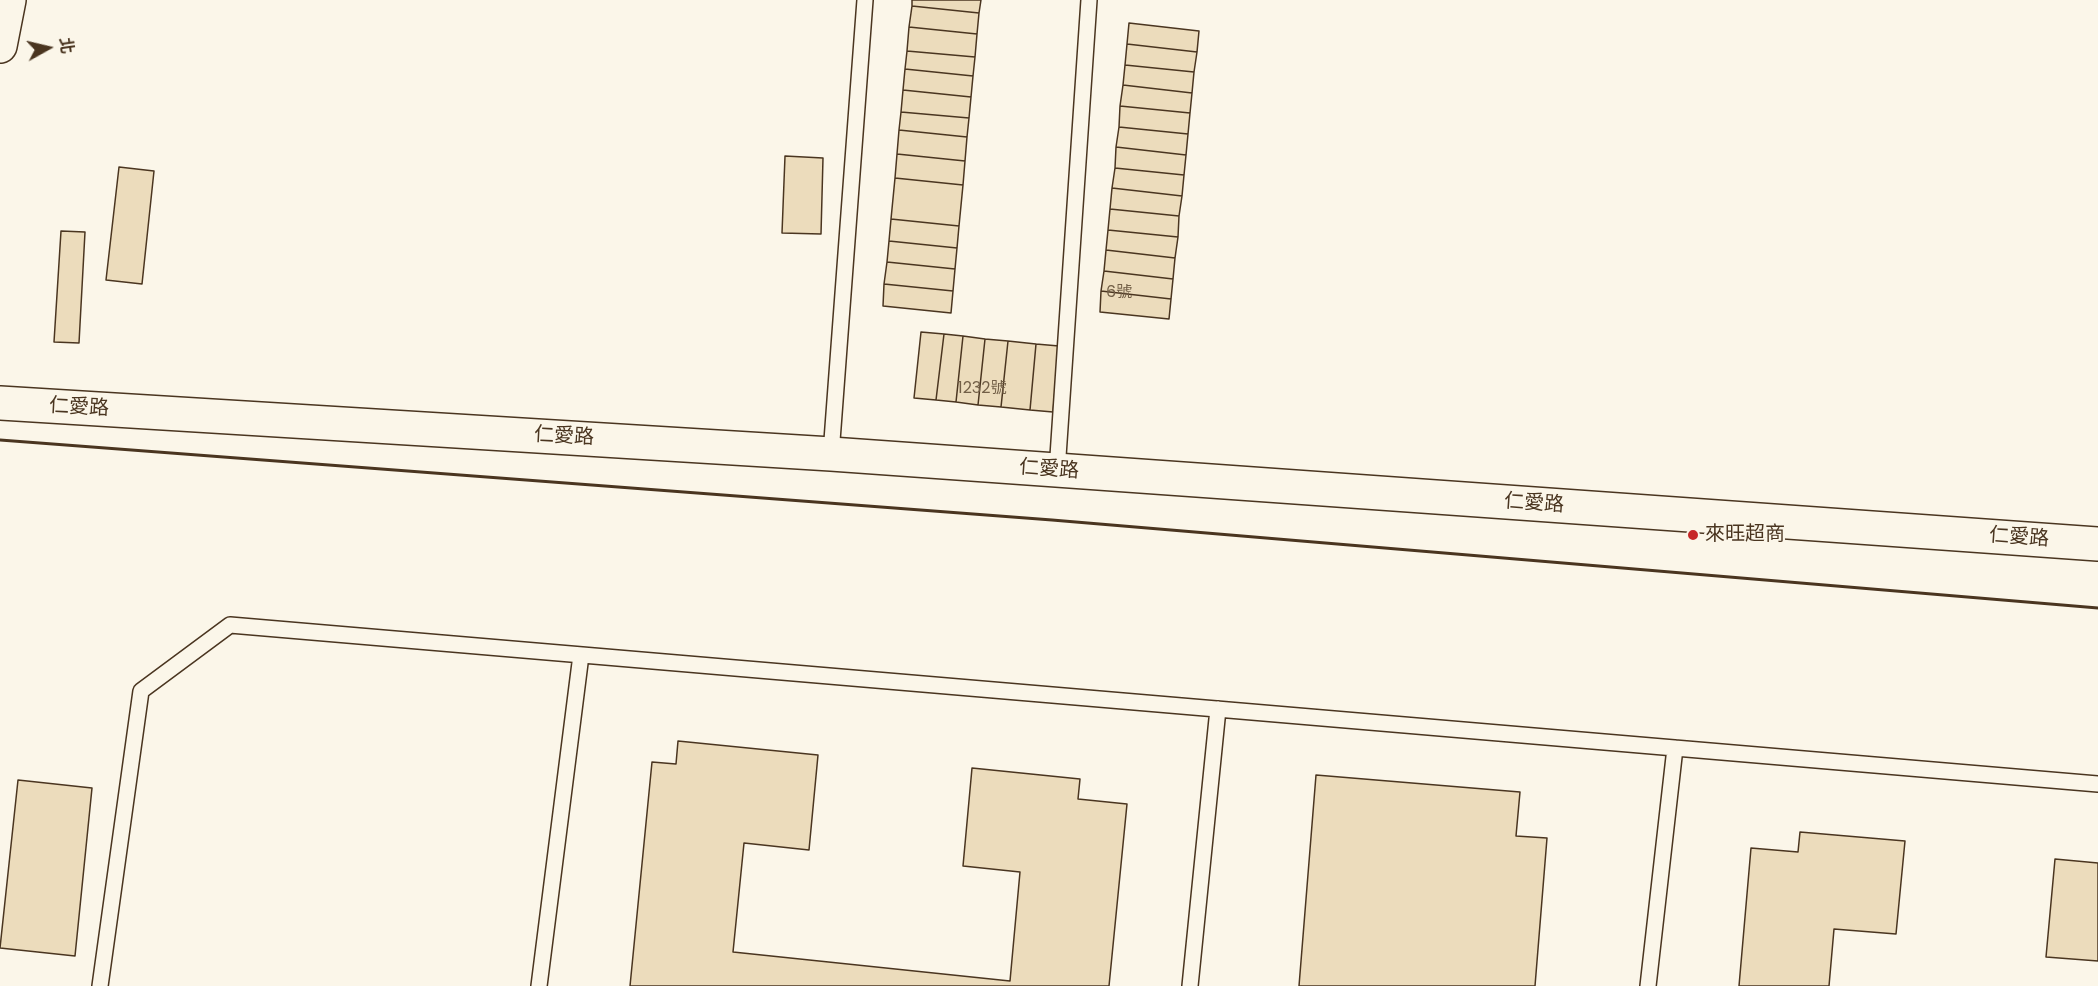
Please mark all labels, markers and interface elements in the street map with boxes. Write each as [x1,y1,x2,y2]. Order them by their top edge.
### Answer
north arrow [18,18,78,78]
text: 北 [54,36,79,55]
house number: 6號 [1106,283,1132,303]
house number: 1232號 [958,379,1006,399]
street label: 仁愛路 [48,394,110,422]
street label: 仁愛路 [533,423,595,451]
street label: 仁愛路 [1018,456,1080,484]
street label: 仁愛路 [1503,490,1565,518]
place label: 來旺超商 [1705,523,1785,547]
street label: 仁愛路 [1988,524,2050,552]
marker: 來旺超商 [1686,528,1700,542]

